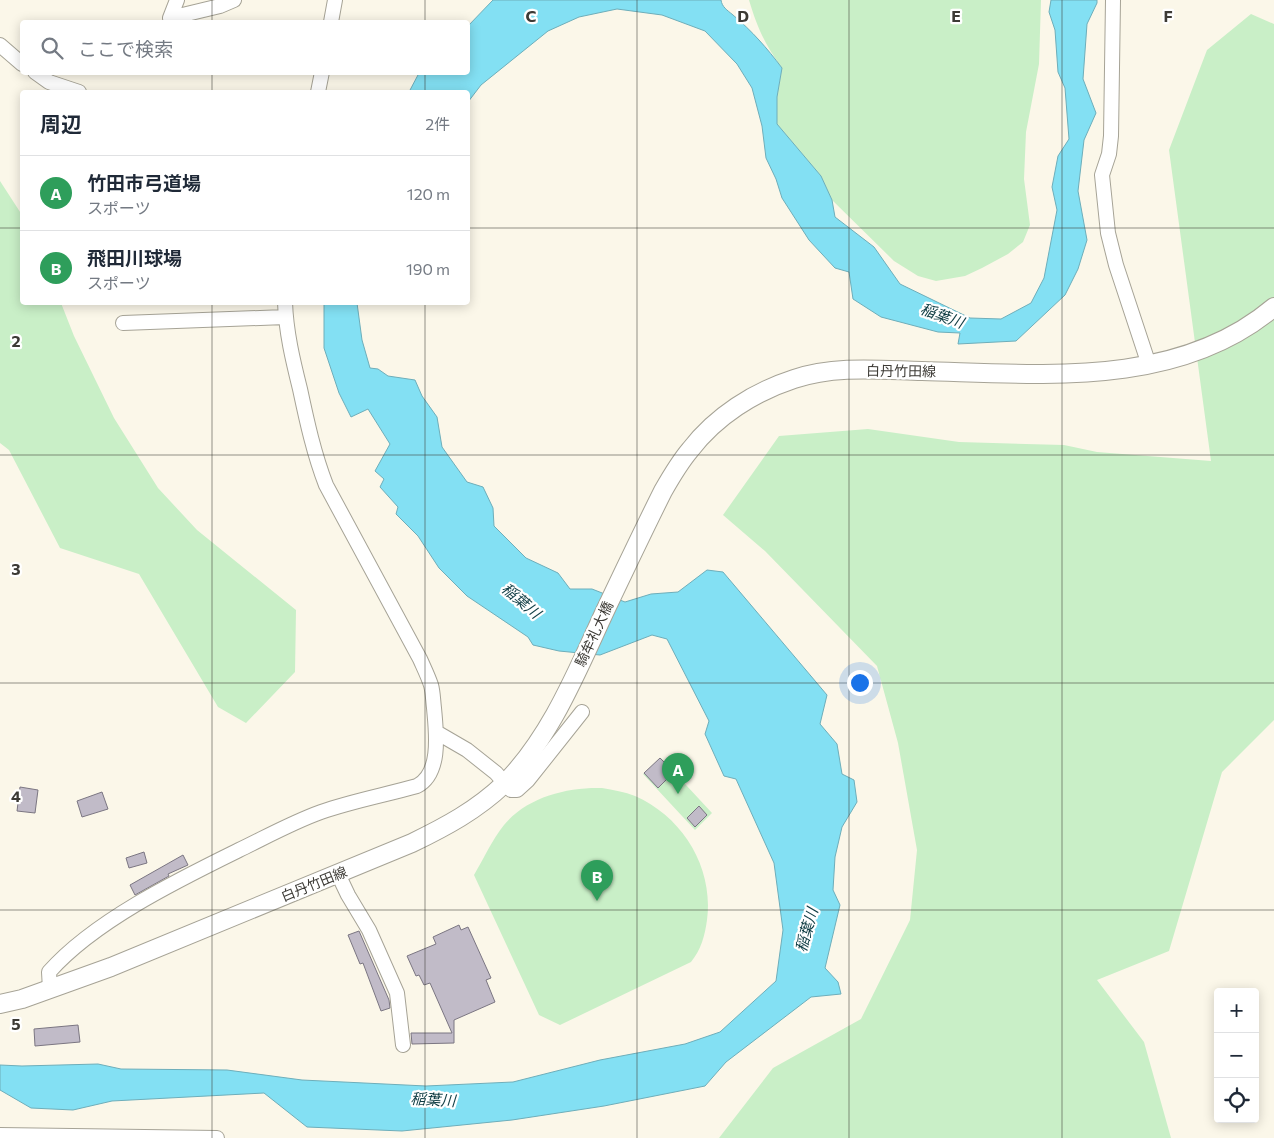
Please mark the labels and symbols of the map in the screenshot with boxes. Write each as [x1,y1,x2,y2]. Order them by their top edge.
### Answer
text: C [526,6,537,25]
text: D [737,6,749,25]
text: E [951,6,961,25]
text: F [1163,6,1173,25]
water label: 稲葉川 [918,299,968,332]
text: 2 [11,331,21,350]
street label: 白丹竹田線 [866,361,936,380]
text: 3 [11,559,21,578]
water label: 稲葉川 [499,579,546,623]
street label: 騎牟礼大橋 [571,598,616,669]
your location [847,670,873,696]
pin: A [662,753,694,794]
text: 4 [11,786,21,805]
pin: B [581,860,613,901]
street label: 白丹竹田線 [278,863,349,905]
water label: 稲葉川 [791,904,821,954]
text: 5 [11,1014,21,1033]
water label: 稲葉川 [410,1089,458,1109]

